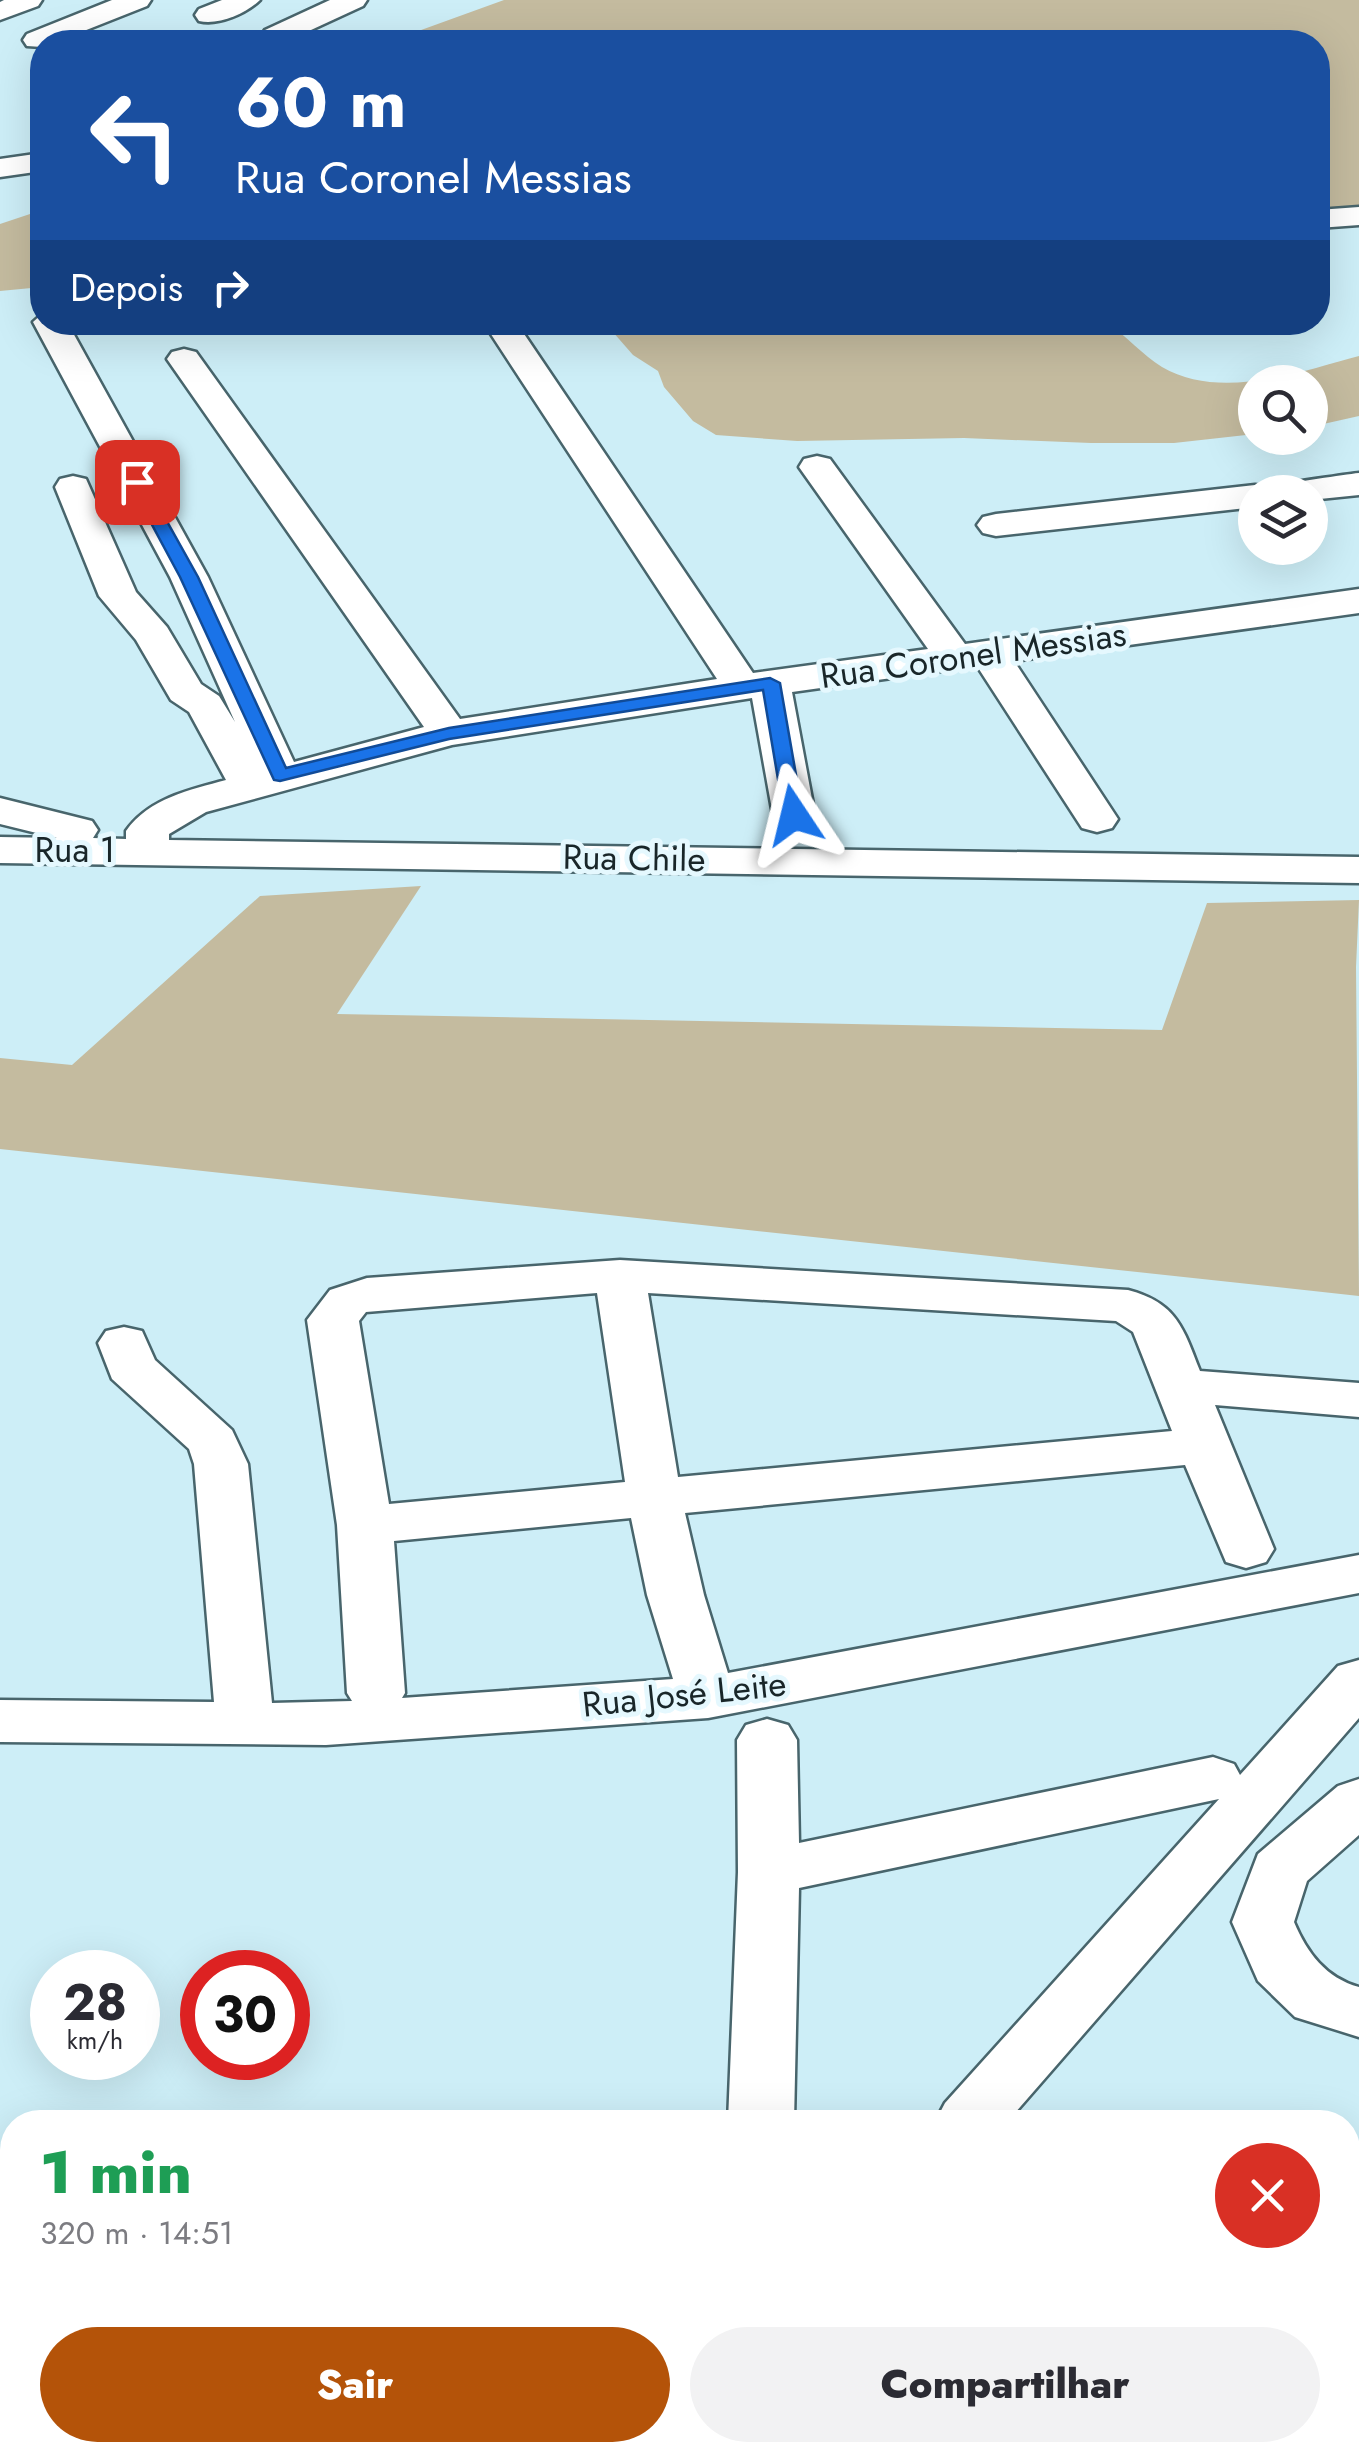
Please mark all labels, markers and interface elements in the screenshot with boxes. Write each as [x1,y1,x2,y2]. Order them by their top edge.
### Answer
text: 60 m [235,52,407,153]
icon: left [70,70,200,200]
text: Rua Coronel Messias [235,145,632,210]
text: Depois [70,260,183,315]
icon: right [203,260,258,315]
map controls [1238,365,1328,565]
button: search [1238,365,1328,455]
pin [95,440,180,525]
icon: arrive [110,455,165,510]
button: layers [1238,475,1328,565]
street label: Rua Coronel Messias [817,609,1129,701]
position arrow [742,763,846,867]
street label: Rua 1 [34,825,116,875]
street label: Rua Chile [562,832,706,884]
street label: Rua José Leite [580,1658,788,1730]
speed limit sign: 30 [180,1950,310,2080]
text: 28 [63,1966,127,2039]
text: km/h [67,2022,123,2058]
text: 1 min [40,2129,192,2216]
button: close [1215,2143,1320,2248]
text: 320 m · 14:51 [40,2210,233,2256]
button: Sair [40,2327,670,2442]
button: Compartilhar [690,2327,1320,2442]

